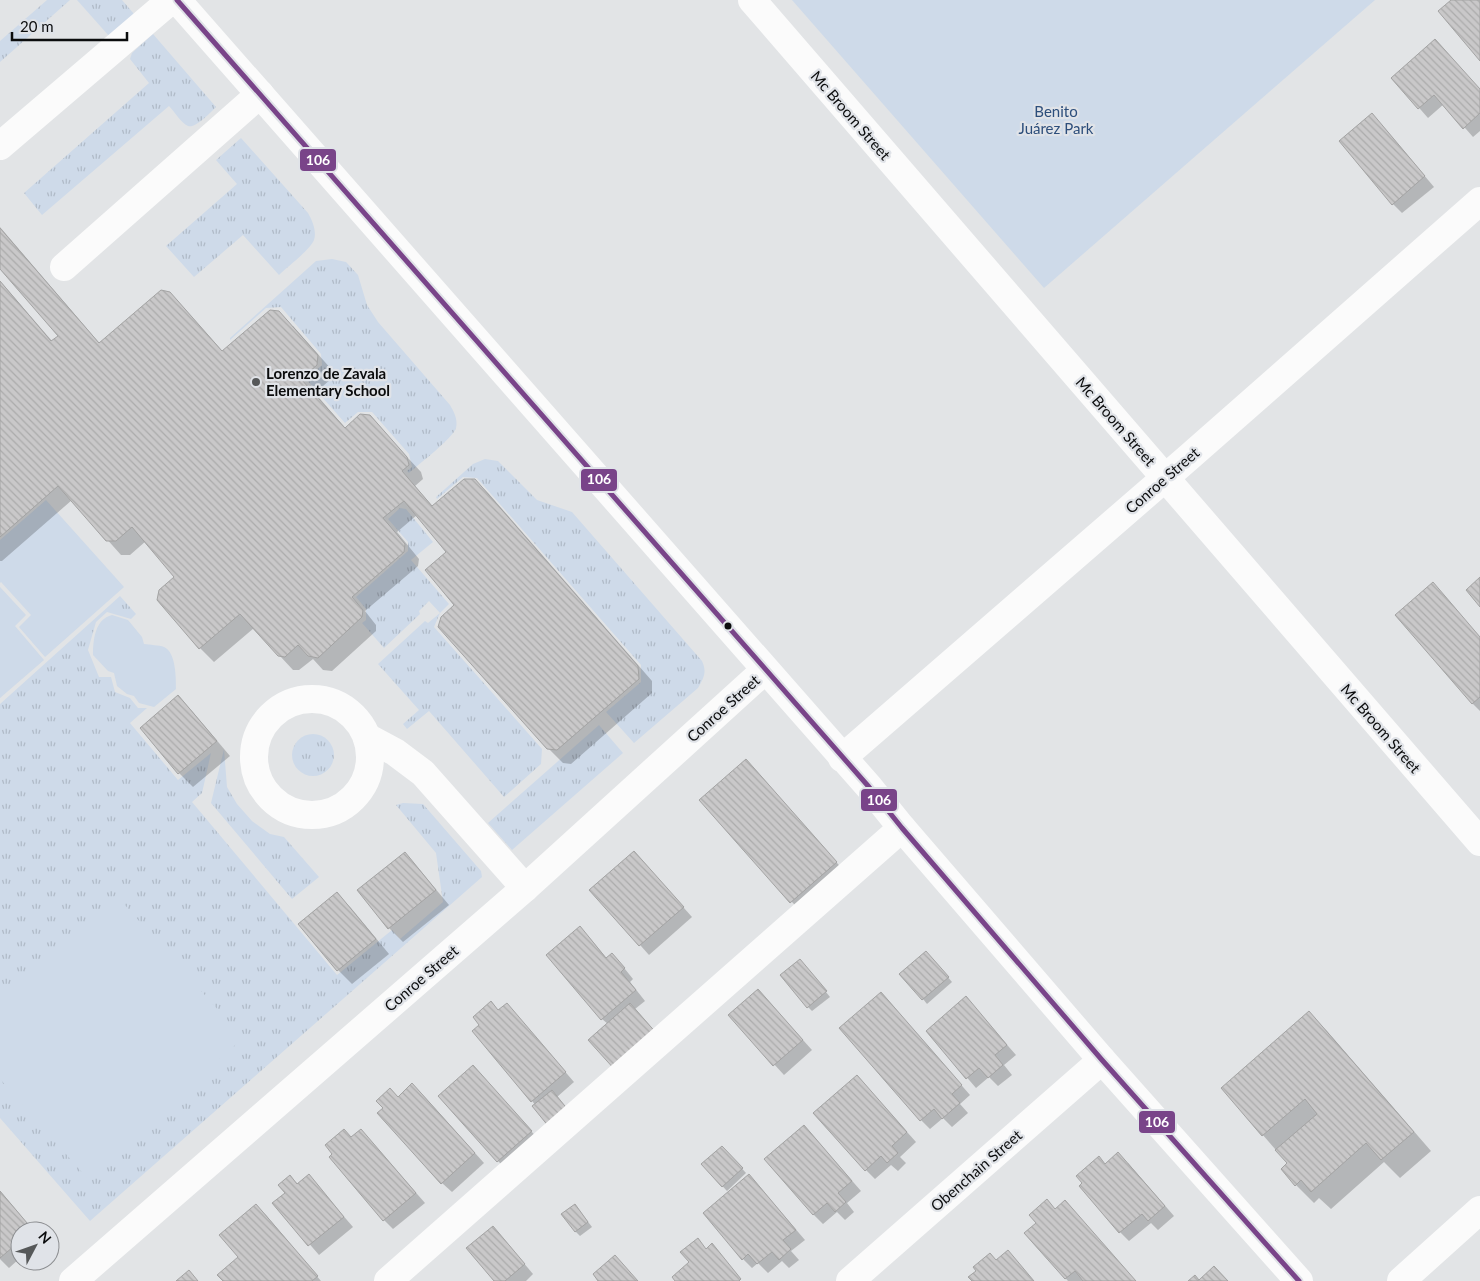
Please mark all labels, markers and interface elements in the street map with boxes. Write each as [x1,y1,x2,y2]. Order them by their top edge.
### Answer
scale bar [12,10,128,42]
text: 20 m [20,17,54,35]
street label: Mc Broom Street [807,67,895,164]
park label: Benito Juárez Park [1019,102,1094,137]
line badge: 106 [299,148,337,172]
text: 106 [306,151,330,168]
place label: Lorenzo de Zavala Elementary School [266,364,390,399]
street label: Mc Broom Street [1072,373,1160,470]
marker: Lorenzo de Zavala Elementary School [250,376,262,388]
street label: Conroe Street [1122,443,1203,517]
line badge: 106 [580,468,618,492]
text: 106 [587,470,611,487]
unlabelled marker [723,621,733,631]
street label: Conroe Street [683,670,764,745]
street label: Mc Broom Street [1337,680,1425,777]
line badge: 106 [860,788,898,812]
text: 106 [867,791,891,808]
street label: Conroe Street [381,941,462,1015]
line badge: 106 [1138,1110,1176,1134]
text: 106 [1145,1113,1169,1130]
street label: Obenchain Street [927,1125,1026,1214]
north arrow [10,1221,60,1271]
text: N [35,1227,55,1247]

